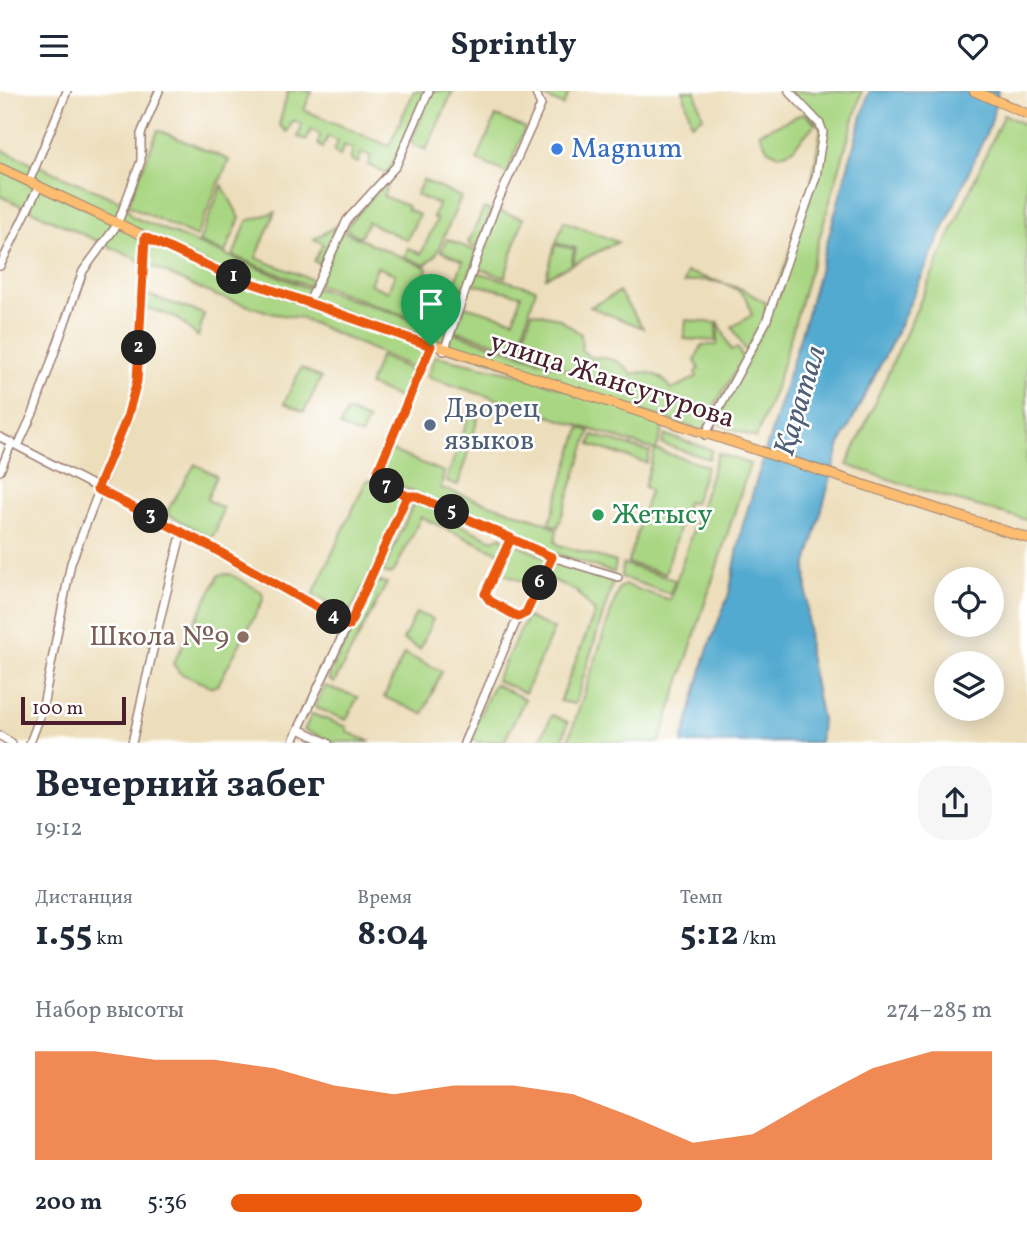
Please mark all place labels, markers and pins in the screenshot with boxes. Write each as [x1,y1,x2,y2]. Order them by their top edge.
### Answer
place label: Magnum [571,130,683,169]
marker: Magnum [549,141,565,157]
pin: 1 [216,259,252,295]
pin [401,274,461,346]
pin: 2 [122,331,156,365]
place label: Дворец языков [444,390,540,461]
marker: Дворец языков [422,417,438,433]
pin: 7 [370,469,404,503]
pin: 5 [434,495,470,529]
place label: Жетысу [612,496,713,535]
pin: 3 [134,499,168,533]
marker: Жетысу [590,507,606,523]
pin: 6 [522,566,558,601]
pin: 4 [316,599,352,635]
place label: Школа №9 [89,618,229,657]
marker: Школа №9 [235,629,251,645]

